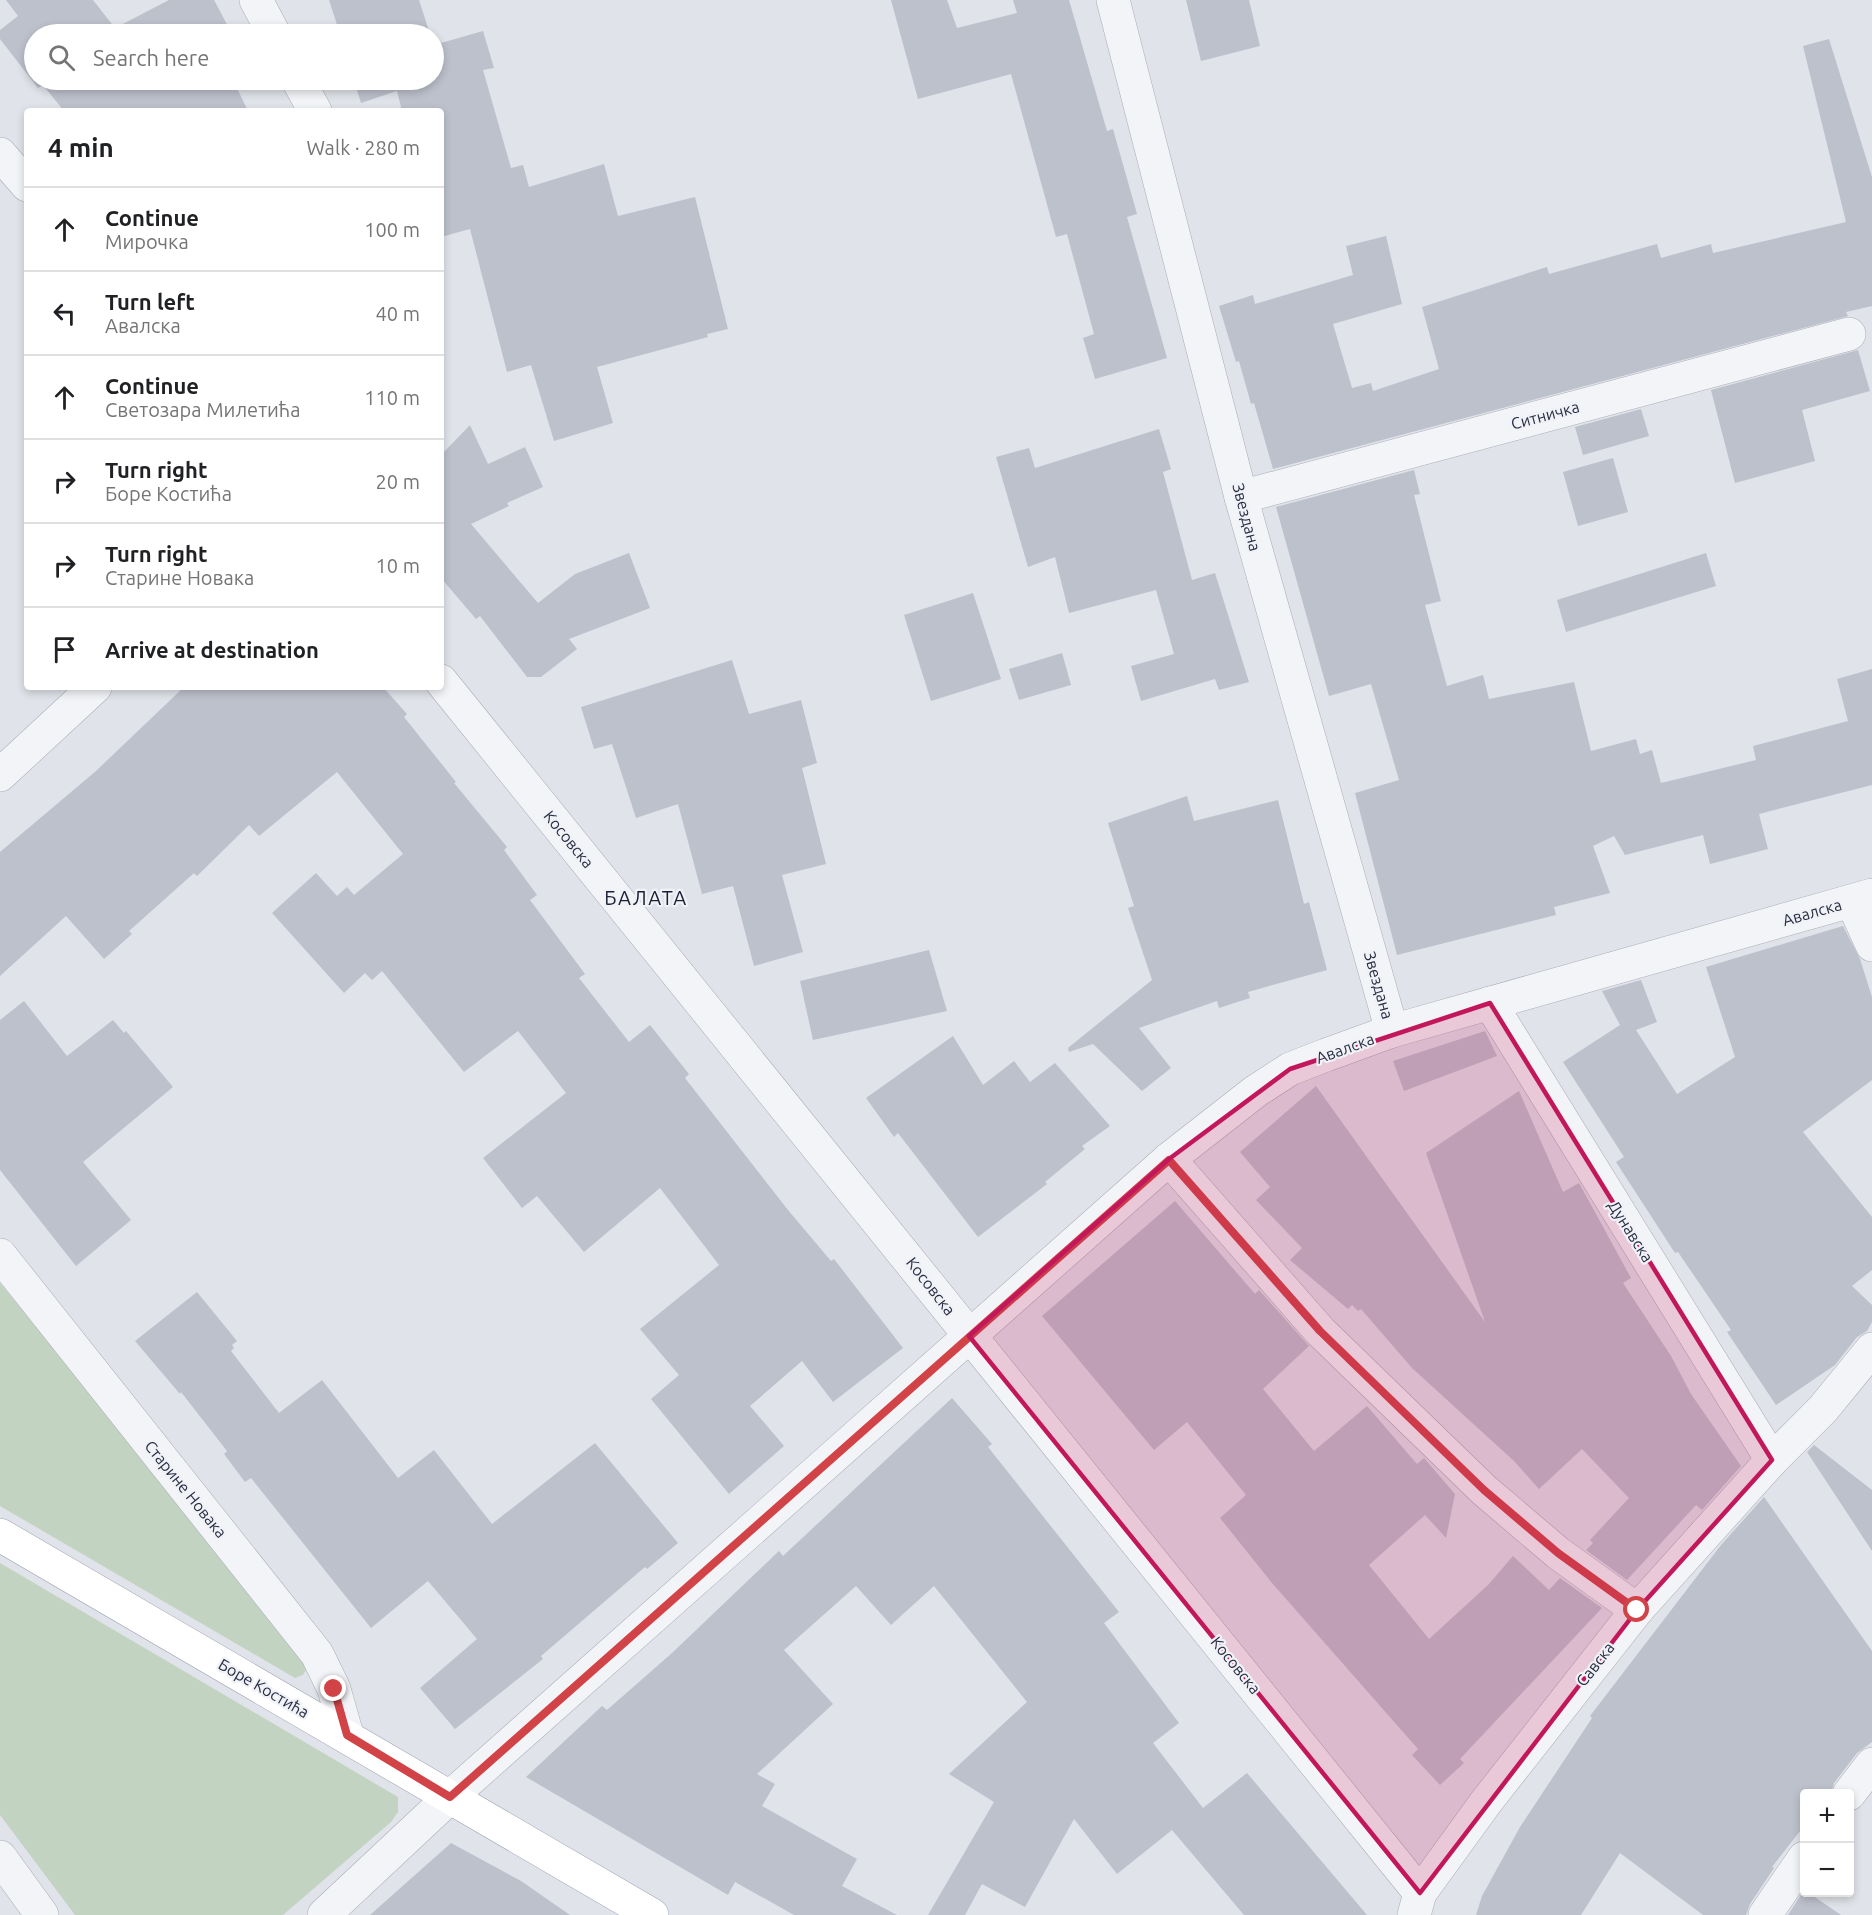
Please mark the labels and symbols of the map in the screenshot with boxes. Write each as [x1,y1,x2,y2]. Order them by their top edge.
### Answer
street label: Ситничка [1509,397,1581,433]
street label: Звездана [1229,481,1265,553]
street label: Косовска [540,807,598,871]
district label: БАЛАТА [604,886,688,909]
street label: Авалска [1780,895,1844,929]
street label: Звездана [1361,949,1397,1021]
street label: Авалска [1313,1029,1377,1067]
street label: Дунавска [1605,1197,1657,1265]
street label: Косовска [903,1254,959,1318]
street label: Старине Новака [141,1437,231,1541]
route start [1623,1596,1649,1622]
street label: Косовска [1207,1633,1265,1697]
street label: Савска [1572,1638,1618,1690]
street label: Боре Костића [216,1655,312,1721]
route end [320,1675,346,1701]

